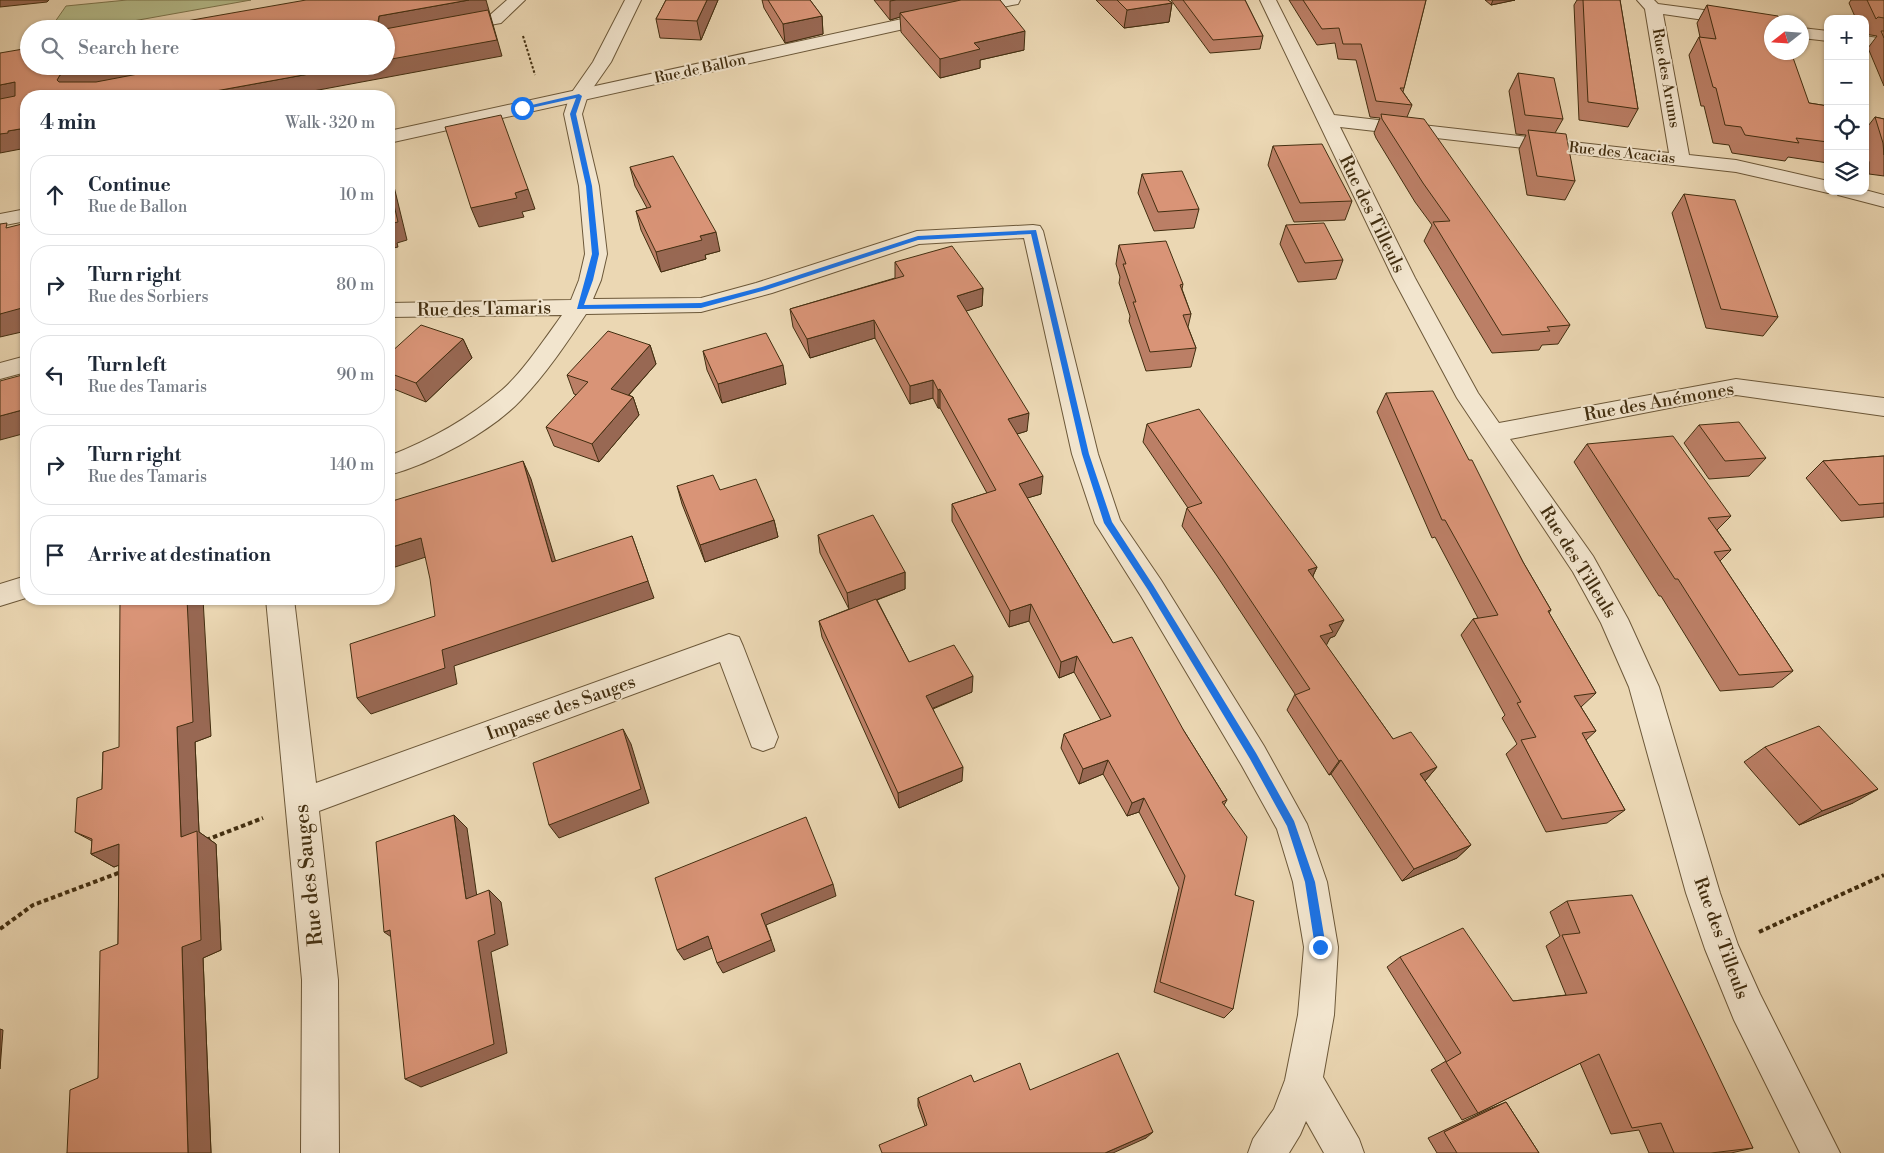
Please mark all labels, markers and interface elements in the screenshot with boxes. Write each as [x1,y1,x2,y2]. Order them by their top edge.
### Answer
north arrow [1764,15,1809,60]
map controls [1824,15,1869,195]
button: + [1824,15,1869,60]
search box [20,20,395,75]
street label: Rue des Arums [1648,27,1684,129]
icon: search [38,34,66,62]
text: Search here [78,36,179,60]
street label: Rue de Ballon [652,50,748,88]
button: − [1824,60,1869,105]
route start [511,97,534,120]
button: locate [1824,105,1869,150]
text: 4 min [40,110,96,136]
text: Walk · 320 m [285,113,375,133]
street label: Rue des Acacias [1568,138,1676,168]
button: layers [1824,150,1869,195]
street label: Rue des Tilleuls [1334,151,1410,277]
text: Continue [88,173,171,197]
icon: ahead [41,181,69,209]
text: 10 m [340,185,374,205]
text: Rue de Ballon [88,197,187,217]
text: Turn right [88,263,181,287]
icon: right [41,271,69,299]
text: 80 m [336,275,374,295]
text: Rue des Sorbiers [88,287,208,307]
street label: Rue des Tamaris [417,296,551,322]
text: Turn left [88,353,167,377]
icon: left [41,361,69,389]
text: 90 m [336,365,374,385]
text: Rue des Tamaris [88,377,207,397]
street label: Rue des Anémones [1582,377,1736,427]
text: Turn right [88,443,181,467]
icon: right [41,451,69,479]
text: 140 m [330,455,374,475]
text: Rue des Tamaris [88,467,207,487]
street label: Rue des Tilleuls [1534,502,1622,623]
icon: arrive [41,541,69,569]
text: Arrive at destination [88,543,271,567]
street label: Impasse des Sauges [483,670,639,746]
street label: Rue des Sauges [289,803,329,947]
street label: Rue des Tilleuls [1688,874,1754,1002]
route end [1309,936,1332,959]

